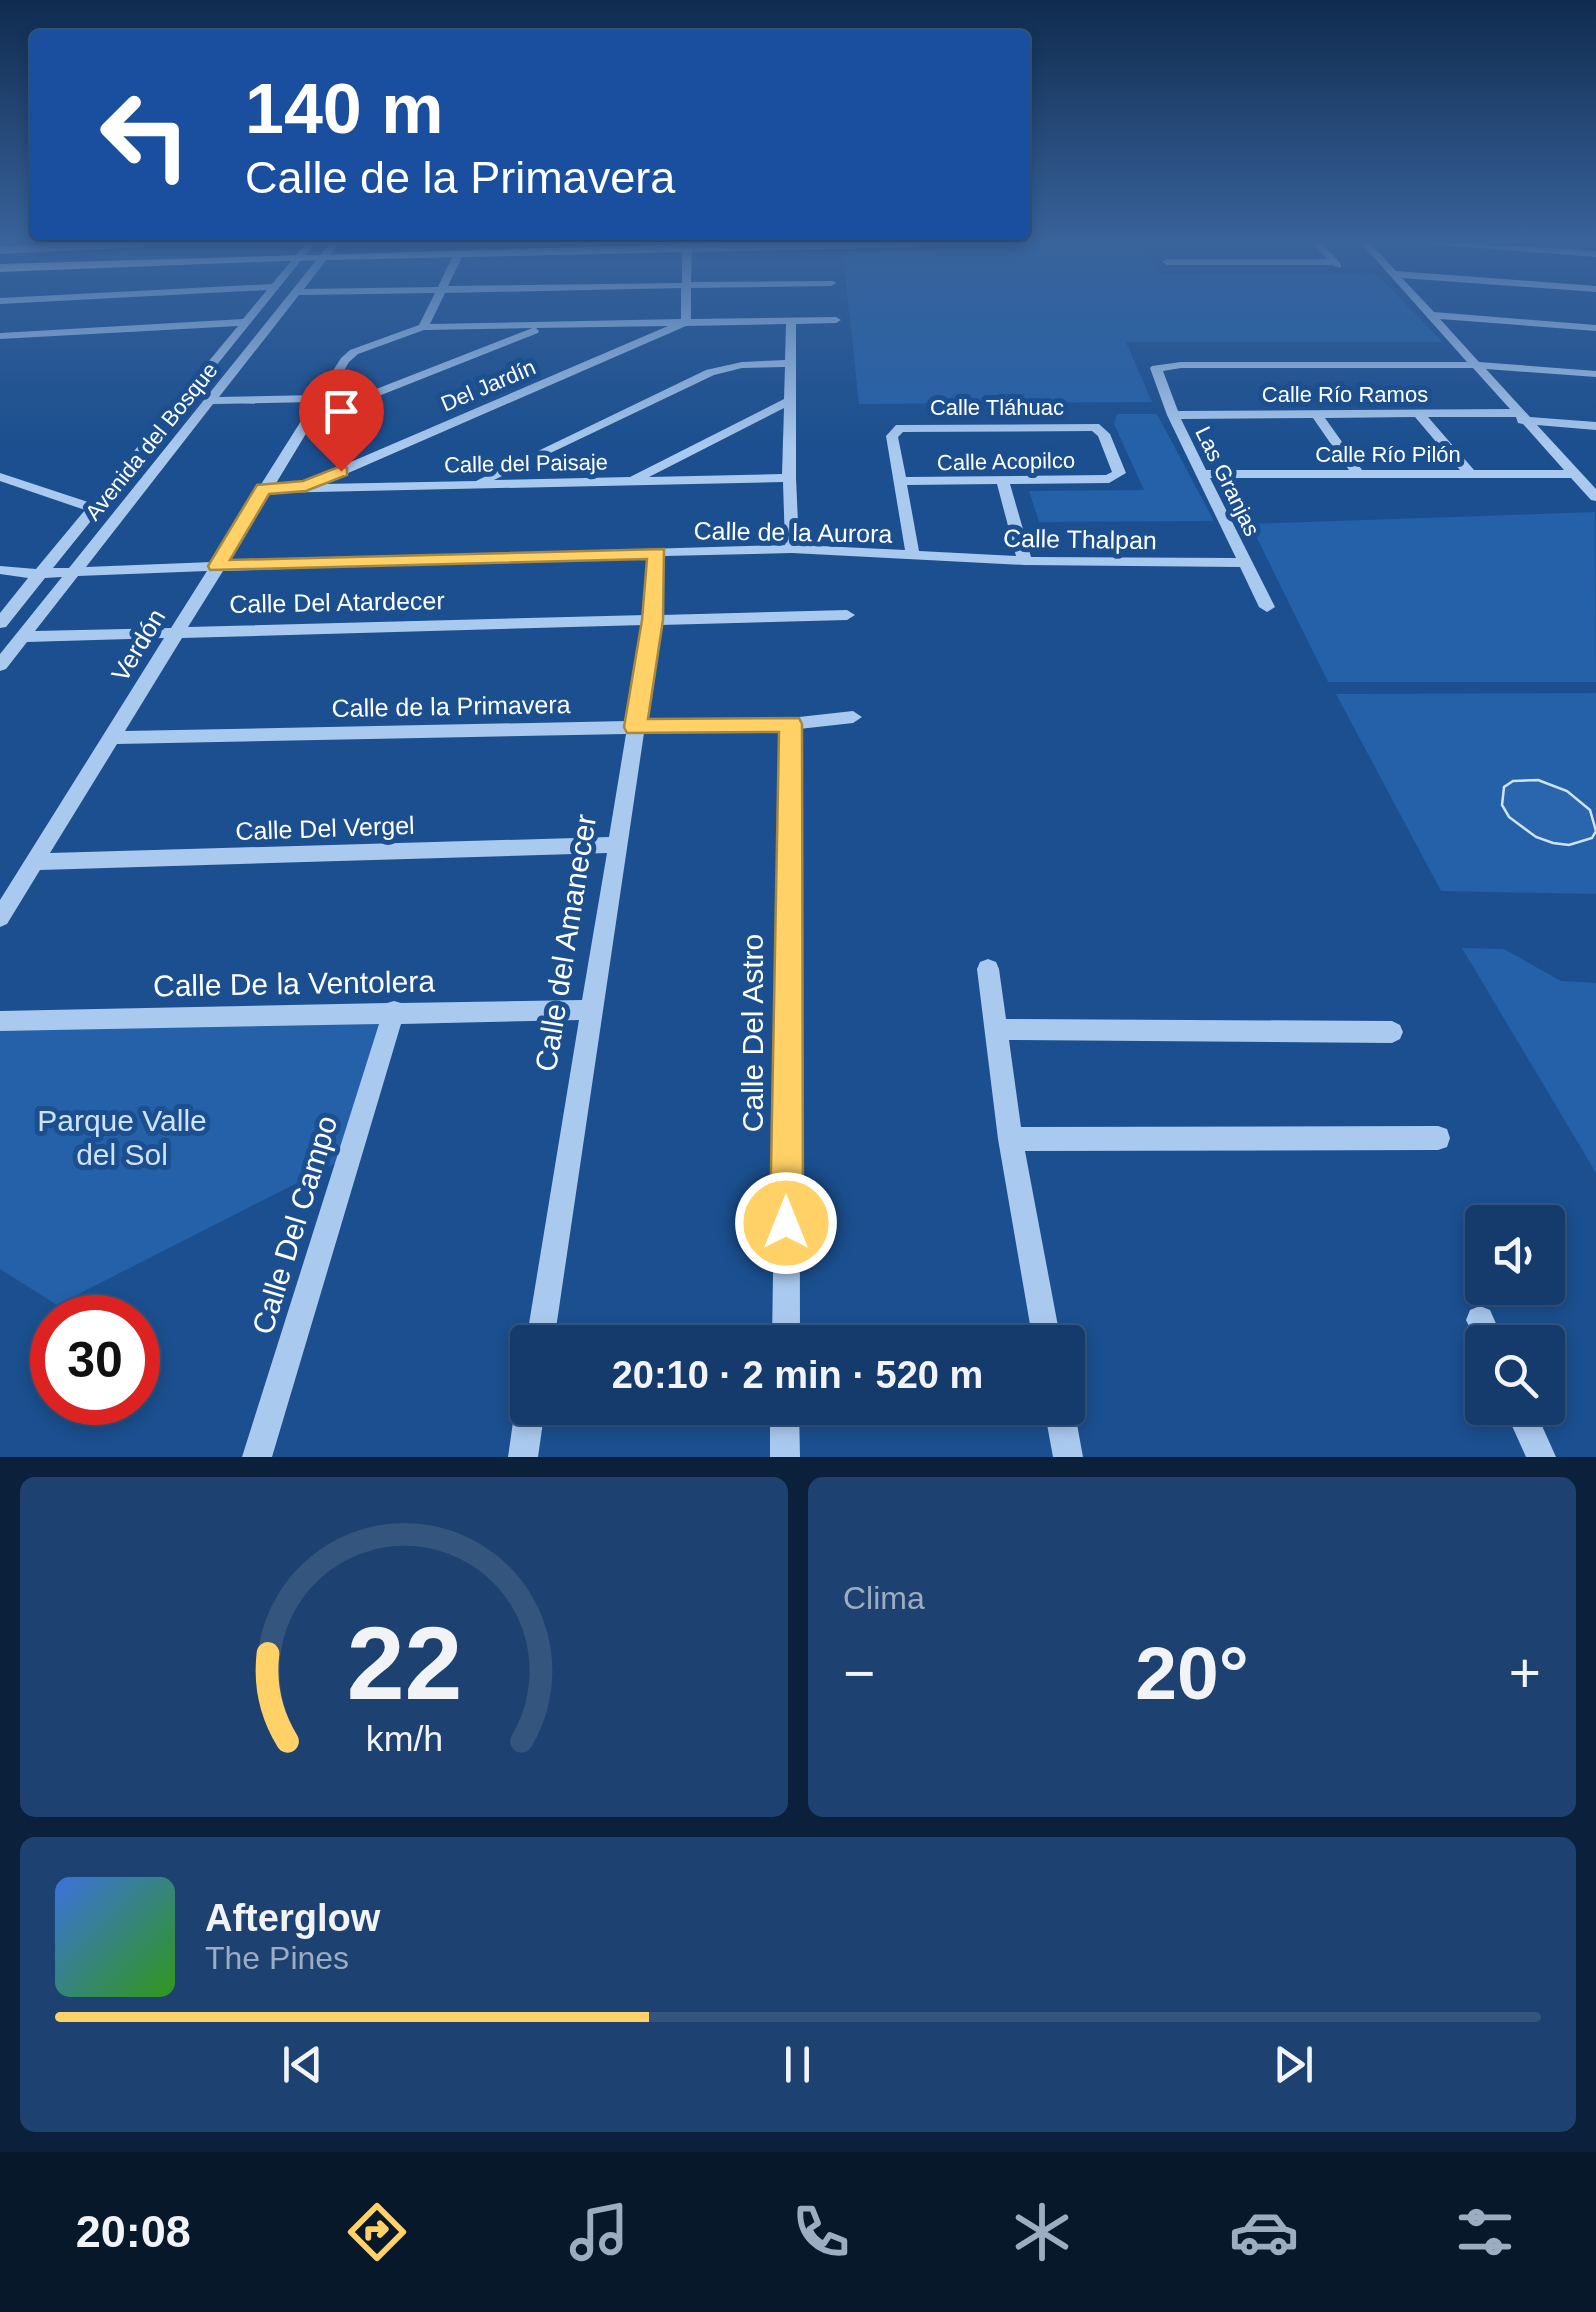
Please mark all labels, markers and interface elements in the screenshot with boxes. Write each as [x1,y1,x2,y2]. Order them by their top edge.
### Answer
icon: left [80,70,210,200]
text: 140 m [245,70,443,148]
text: Calle de la Primavera [245,152,675,203]
street label: Del Jardín [437,354,539,417]
street label: Avenida del Bosque [80,358,223,525]
pin [299,369,384,472]
street label: Calle Río Ramos [1262,382,1428,407]
icon: arrive [314,384,369,439]
street label: Calle Tláhuac [930,395,1064,420]
street label: Las Granjas [1190,422,1265,540]
street label: Calle Río Pilón [1315,442,1461,467]
street label: Calle Acopilco [937,448,1075,475]
street label: Calle del Paisaje [444,450,608,477]
street label: Calle de la Aurora [693,516,893,548]
street label: Calle Thalpan [1003,524,1157,554]
street label: Calle Del Atardecer [229,586,445,618]
street label: Verdón [106,604,170,686]
street label: Calle de la Primavera [331,690,571,722]
street label: Calle Del Vergel [235,811,415,845]
street label: Calle del Amanecer [529,812,602,1074]
street label: Calle Del Astro [736,934,769,1132]
street label: Calle De la Ventolera [153,965,435,1002]
park label: Parque Valle del Sol [37,1104,207,1171]
street label: Calle Del Campo [246,1112,343,1338]
position arrow [734,1171,838,1275]
map controls [1465,1205,1565,1425]
button: sound [1465,1205,1565,1305]
speed limit sign: 30 [30,1295,160,1425]
button: search [1465,1325,1565,1425]
text: 20:10 · 2 min · 520 m [612,1354,983,1396]
text: Clima [843,1580,925,1616]
text: 22 [346,1605,462,1721]
text: 20° [1135,1631,1249,1715]
text: − [843,1642,875,1704]
text: + [1509,1642,1541,1704]
text: km/h [365,1719,443,1759]
text: Afterglow [205,1897,380,1939]
text: The Pines [205,1940,349,1976]
icon: previous [275,2037,330,2092]
icon: pause [770,2037,825,2092]
icon: next [1266,2037,1321,2092]
icon: directions [342,2197,412,2267]
icon: music [564,2197,634,2267]
icon: phone [786,2197,856,2267]
icon: climate [1007,2197,1077,2267]
icon: car [1229,2197,1299,2267]
icon: filters [1450,2197,1520,2267]
text: 20:08 [76,2206,191,2257]

